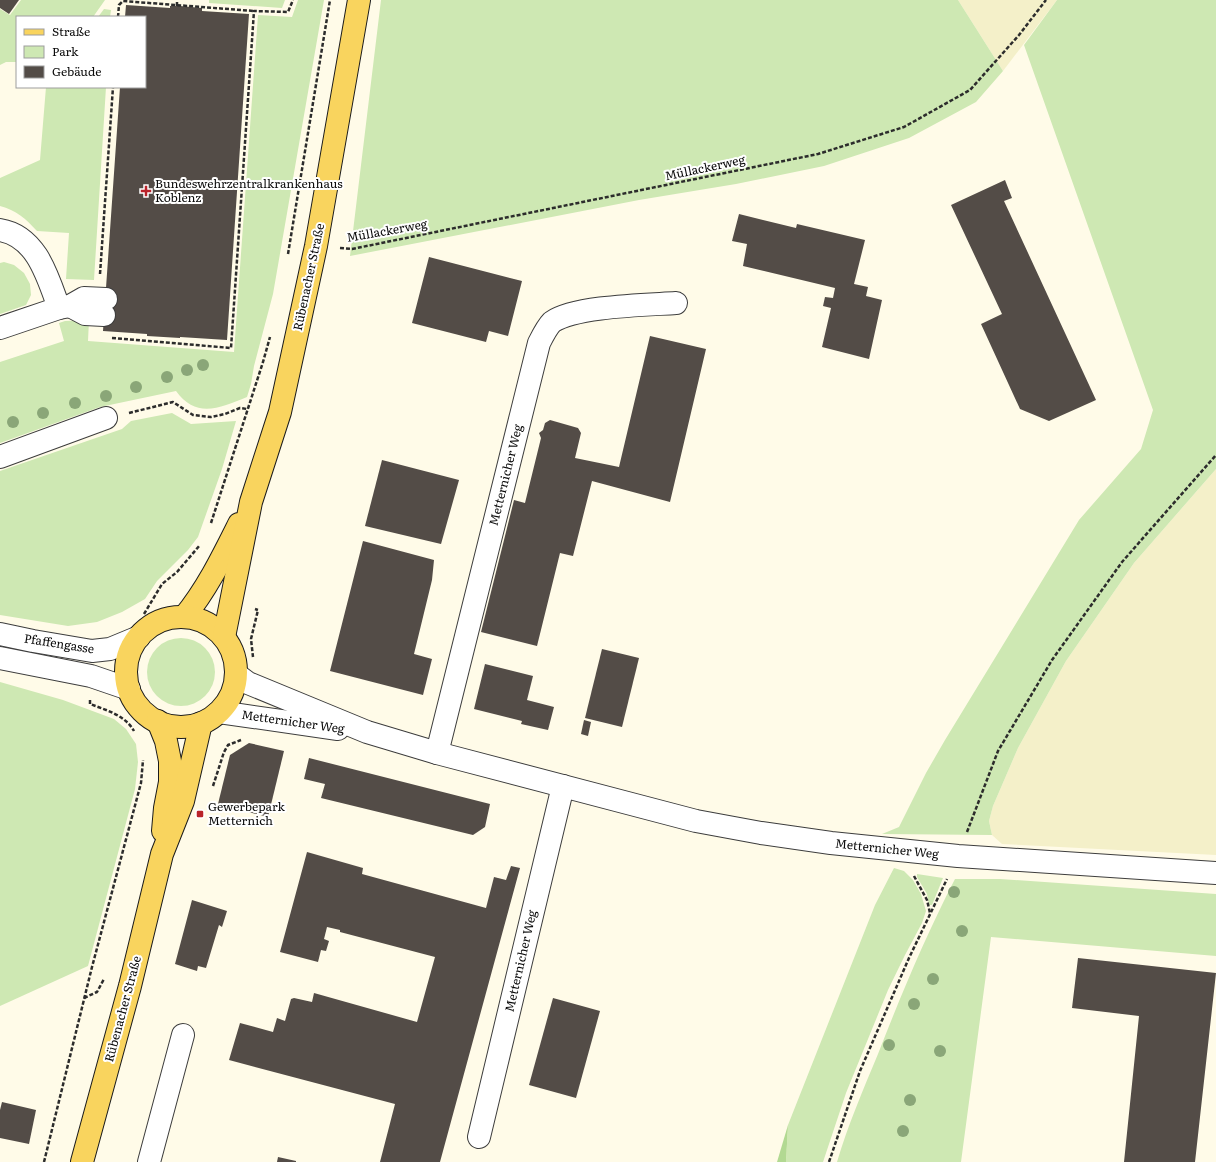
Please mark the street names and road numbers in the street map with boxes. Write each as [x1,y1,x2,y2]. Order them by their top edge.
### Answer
street label: Müllackerweg [663,150,747,184]
street label: Müllackerweg [345,214,429,246]
street label: Rübenacher Straße [288,221,328,332]
street label: Metternicher Weg [484,422,526,527]
street label: Pfaffengasse [23,629,96,657]
street label: Metternicher Weg [240,705,346,737]
street label: Metternicher Weg [834,834,940,862]
street label: Metternicher Weg [500,908,541,1014]
street label: Rübenacher Straße [99,954,145,1064]

